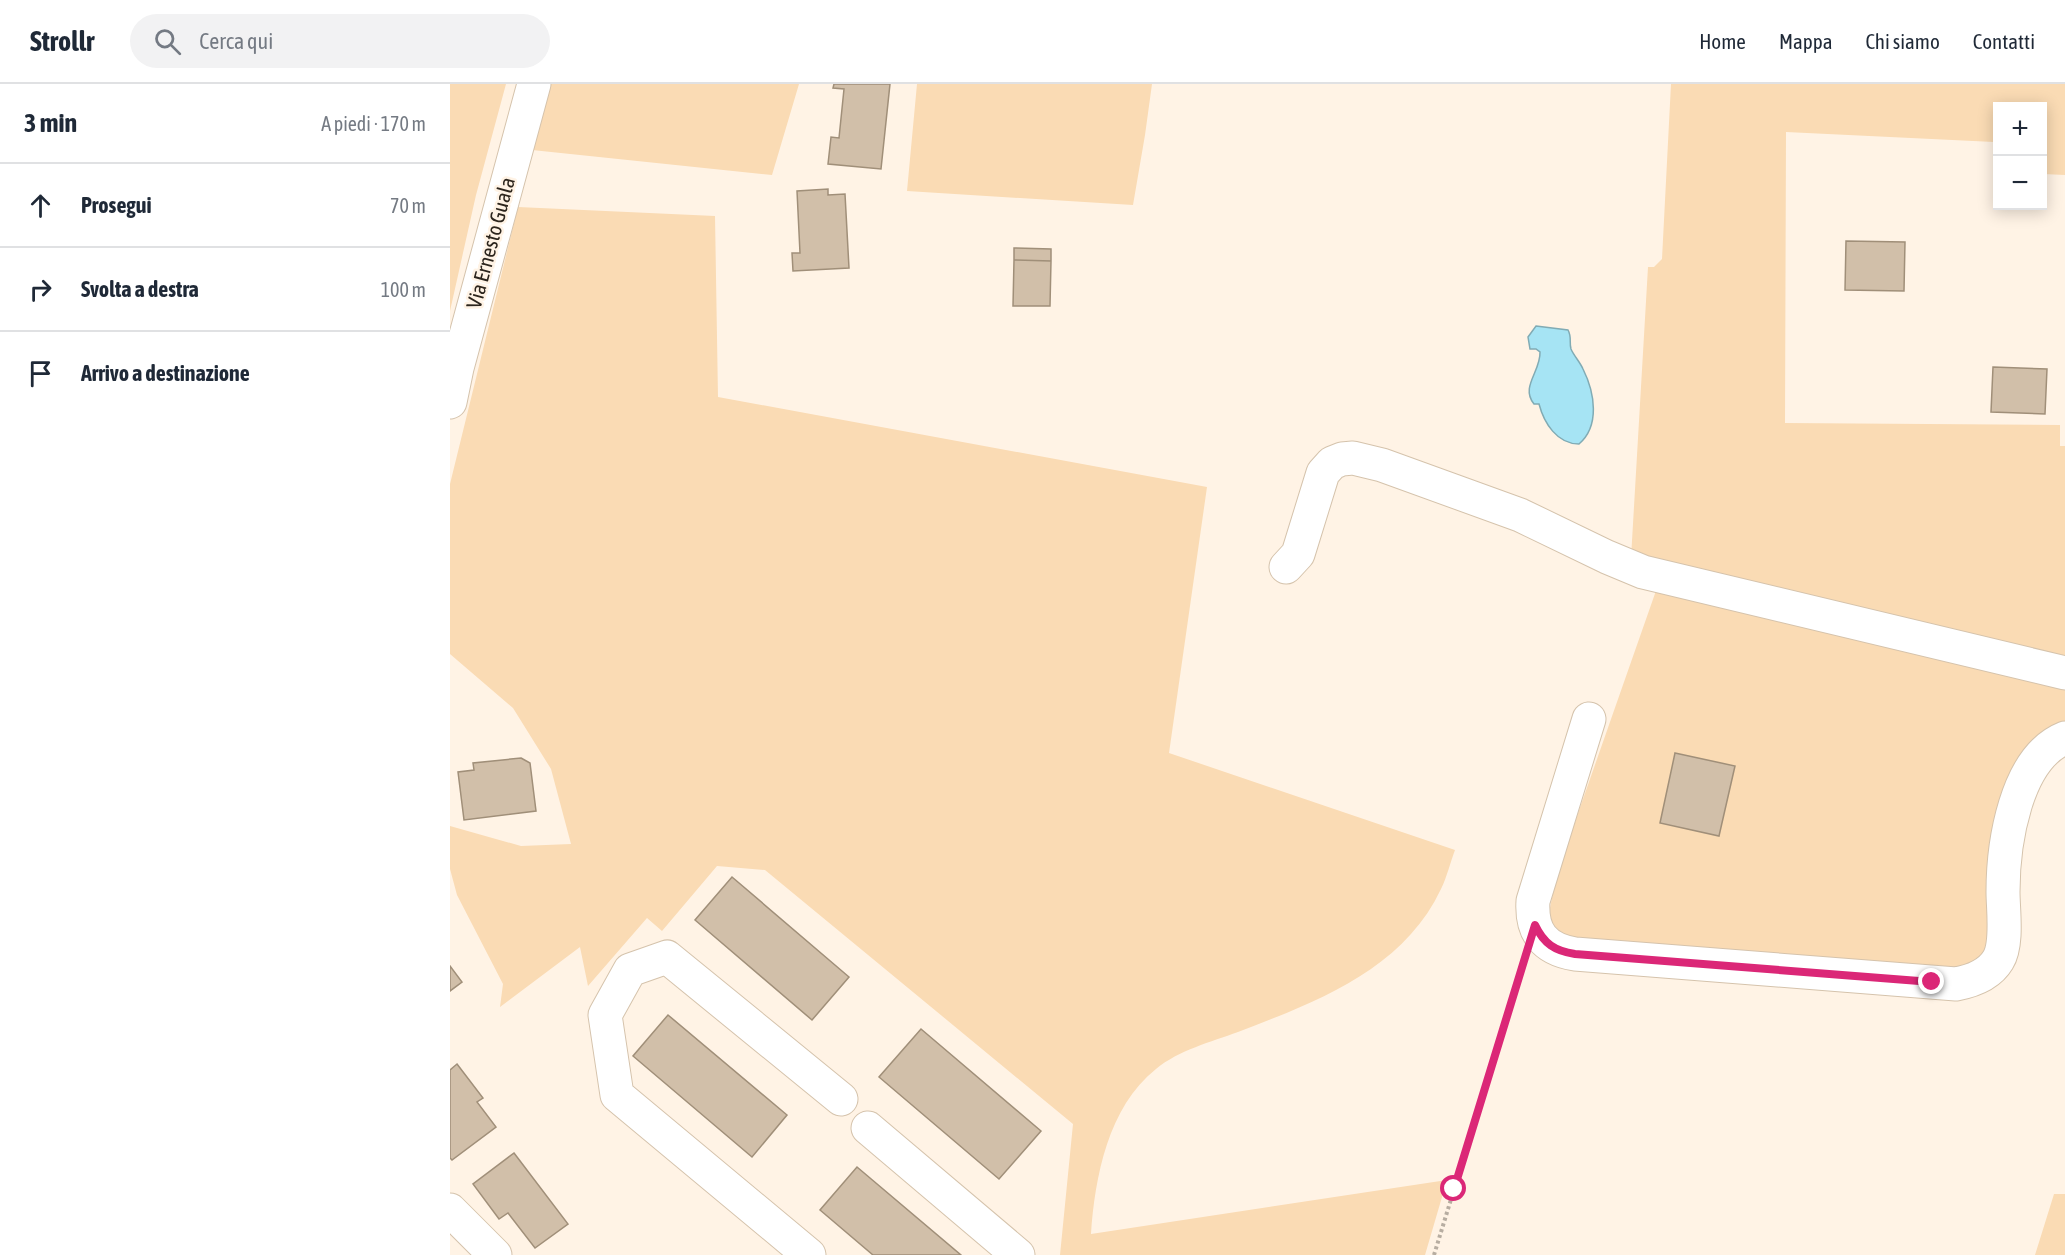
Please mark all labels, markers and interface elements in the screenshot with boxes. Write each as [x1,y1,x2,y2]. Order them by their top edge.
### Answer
search box [130,14,550,68]
text: Strollr [30,25,94,57]
icon: search [151,25,184,58]
text: Cerca qui [199,28,273,54]
text: Home [1699,29,1746,53]
text: Mappa [1779,29,1832,53]
text: Chi siamo [1865,29,1940,53]
text: Contatti [1973,29,2035,53]
map controls [1993,102,2047,210]
button: + [1993,102,2047,156]
text: 3 min [24,108,77,138]
text: A piedi · 170 m [321,112,426,135]
button: − [1993,156,2047,210]
street label: Via Ernesto Guala [461,174,519,311]
icon: ahead [24,189,57,222]
text: Prosegui [81,192,152,218]
text: 70 m [390,194,426,217]
icon: right [24,273,57,306]
text: Svolta a destra [81,276,199,302]
text: 100 m [381,278,426,301]
icon: arrive [24,357,57,390]
text: Arrivo a destinazione [81,360,250,386]
route end [1918,968,1944,994]
route start [1440,1175,1466,1201]

